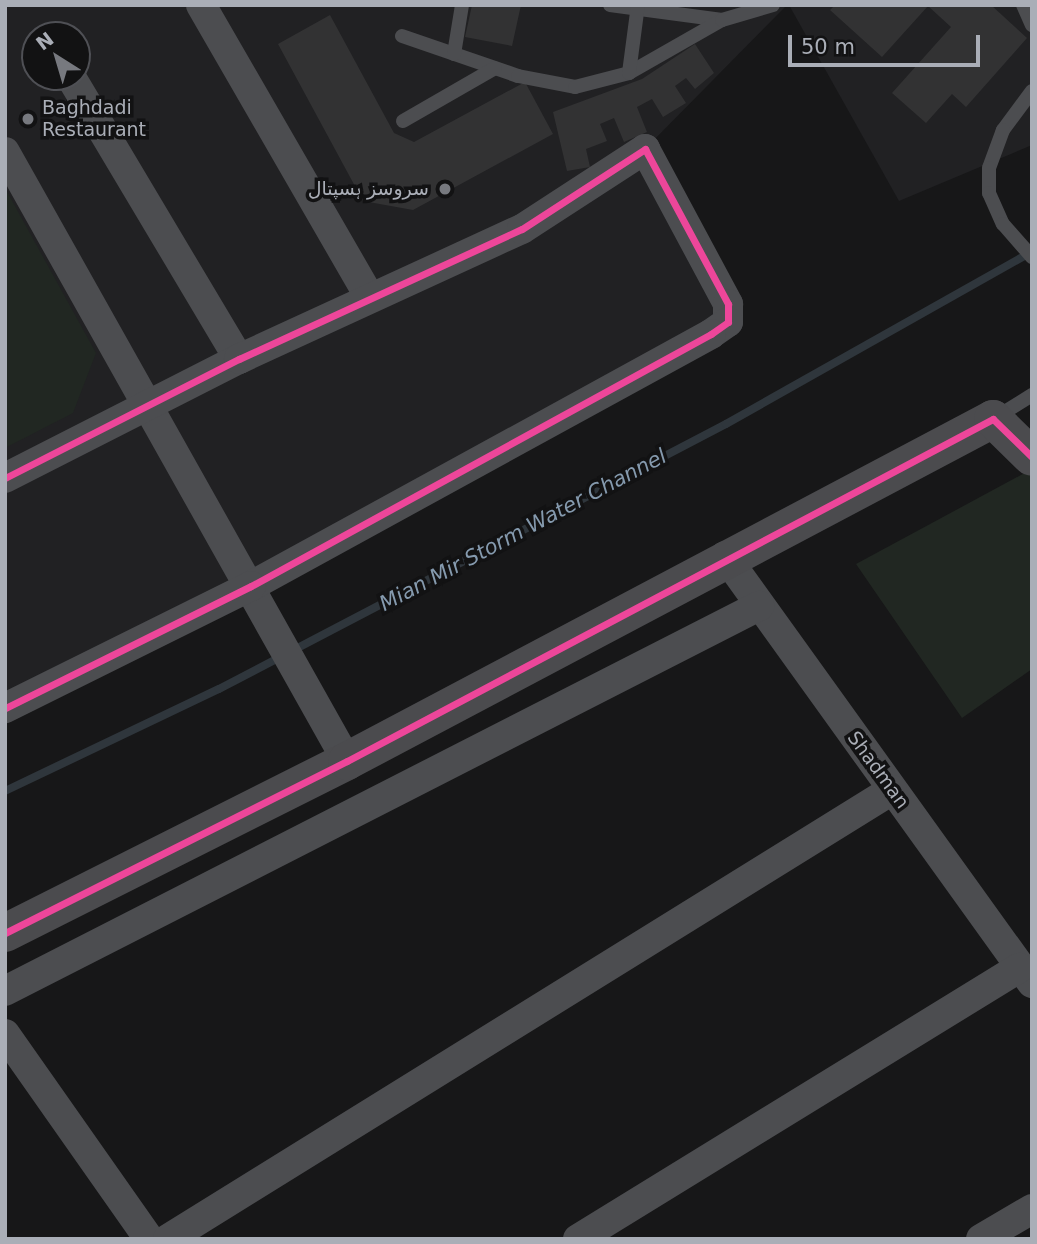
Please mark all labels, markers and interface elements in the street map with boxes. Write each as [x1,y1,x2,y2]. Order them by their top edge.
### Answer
north arrow [21,21,91,91]
scale bar [792,21,984,65]
text: N [32,27,58,54]
text: 50 m [801,35,855,59]
place label: Baghdadi Restaurant [42,97,146,141]
marker: Baghdadi Restaurant [20,111,36,127]
place label: سروسز ہسپتال [308,178,429,200]
marker: سروسز ہسپتال [435,179,455,199]
water label: Mian Mir Storm Water Channel [375,443,671,617]
street label: Shadman [842,727,914,813]

